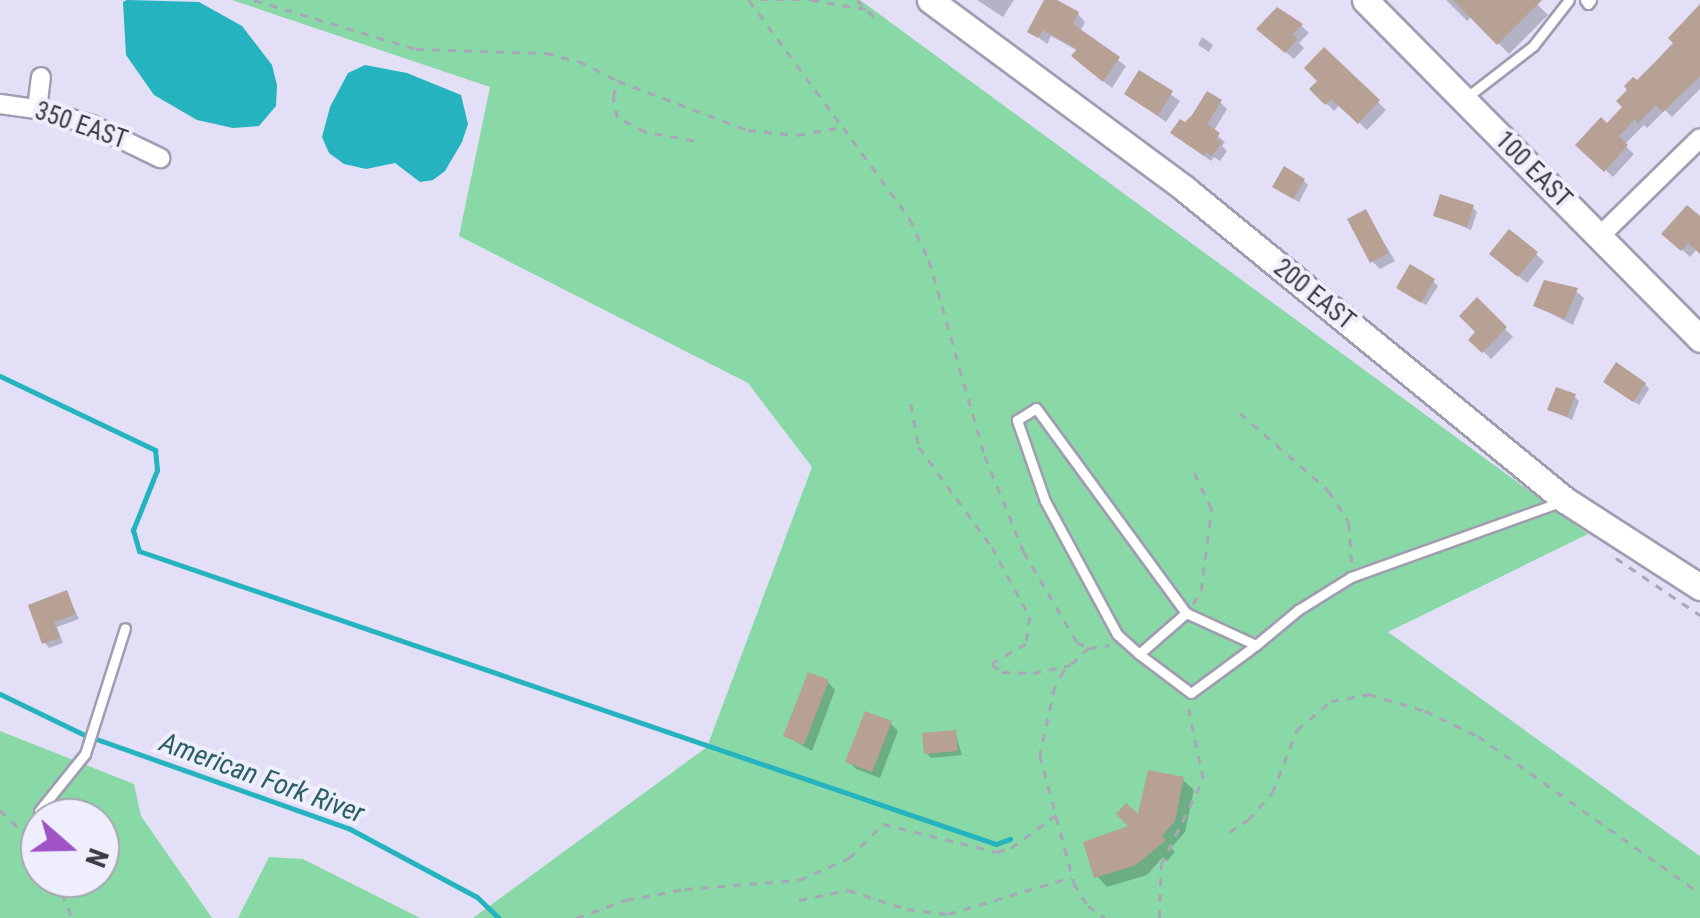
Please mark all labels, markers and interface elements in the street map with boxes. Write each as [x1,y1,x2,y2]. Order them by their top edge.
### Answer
street label: 350 EAST [31,96,131,156]
street label: 100 EAST [1489,126,1577,214]
street label: 200 EAST [1267,253,1361,337]
water label: American Fork River [155,725,369,831]
north arrow [20,798,120,898]
text: N [78,844,115,871]

